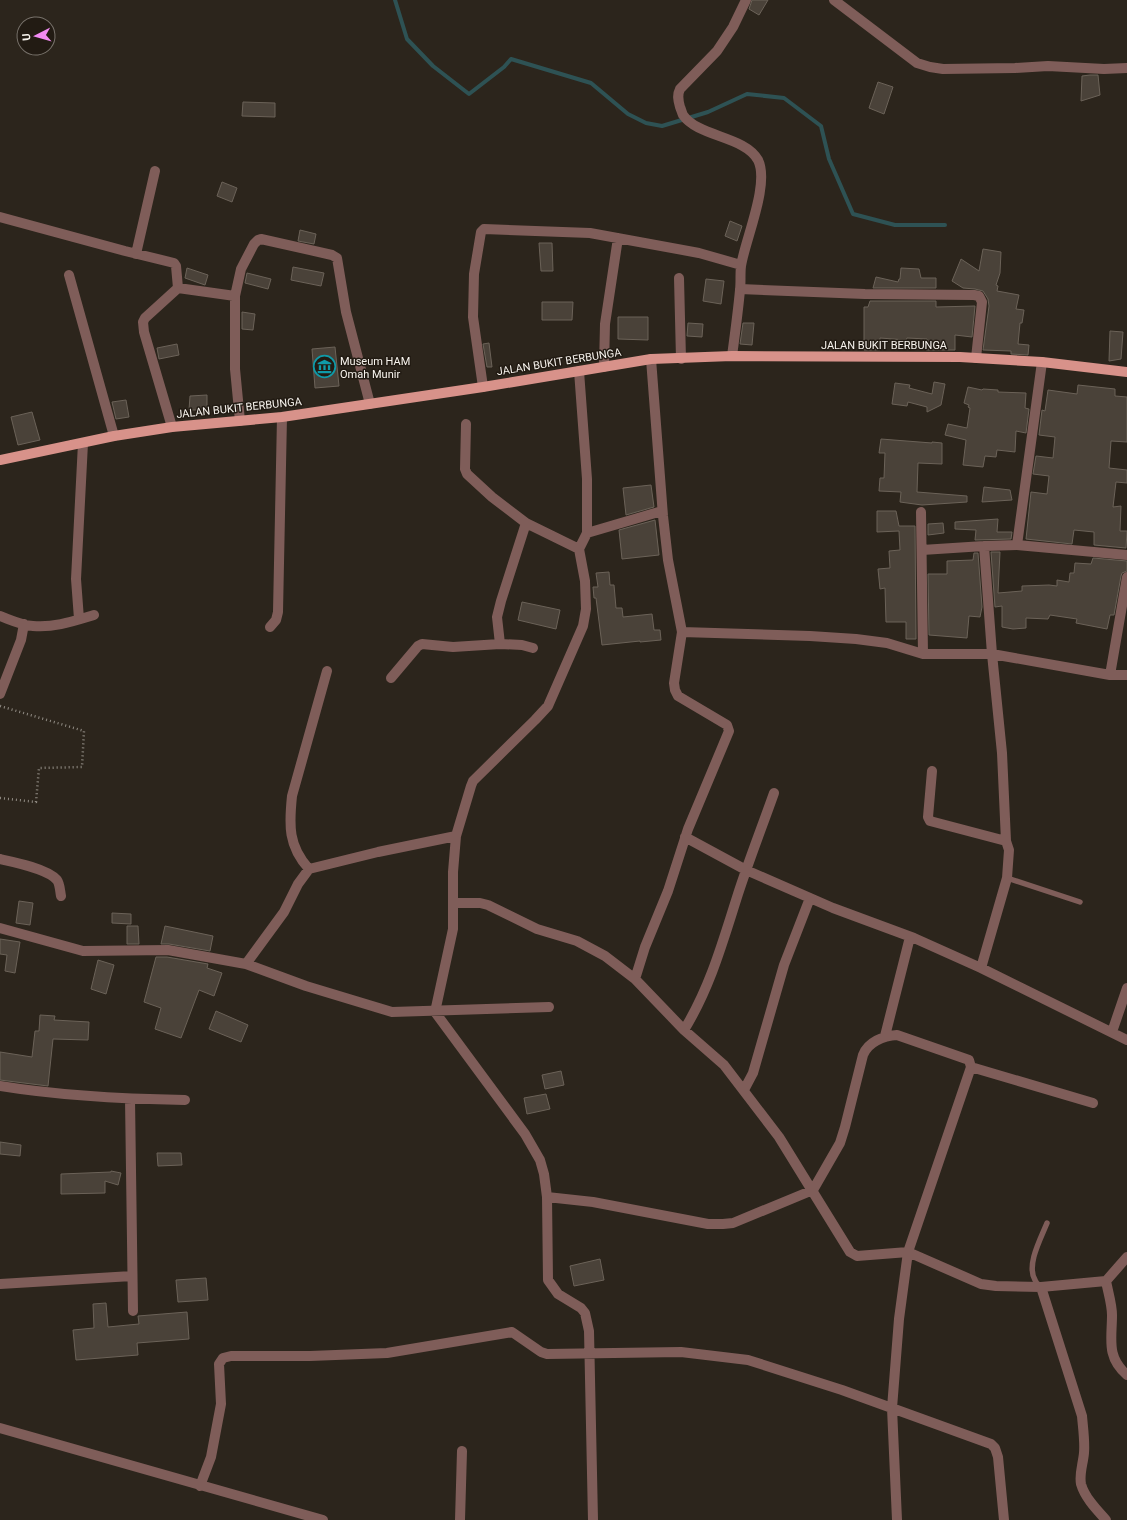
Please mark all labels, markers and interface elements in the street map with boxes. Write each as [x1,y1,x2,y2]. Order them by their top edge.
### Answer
north arrow [16,16,56,56]
text: U [20,33,33,41]
street label: JALAN BUKIT BERBUNGA [821,339,948,352]
street label: JALAN BUKIT BERBUNGA [496,346,623,378]
museum icon: Museum HAM Omah Munir [312,354,338,380]
place label: Museum HAM Omah Munir [340,355,410,381]
street label: JALAN BUKIT BERBUNGA [176,395,303,421]

